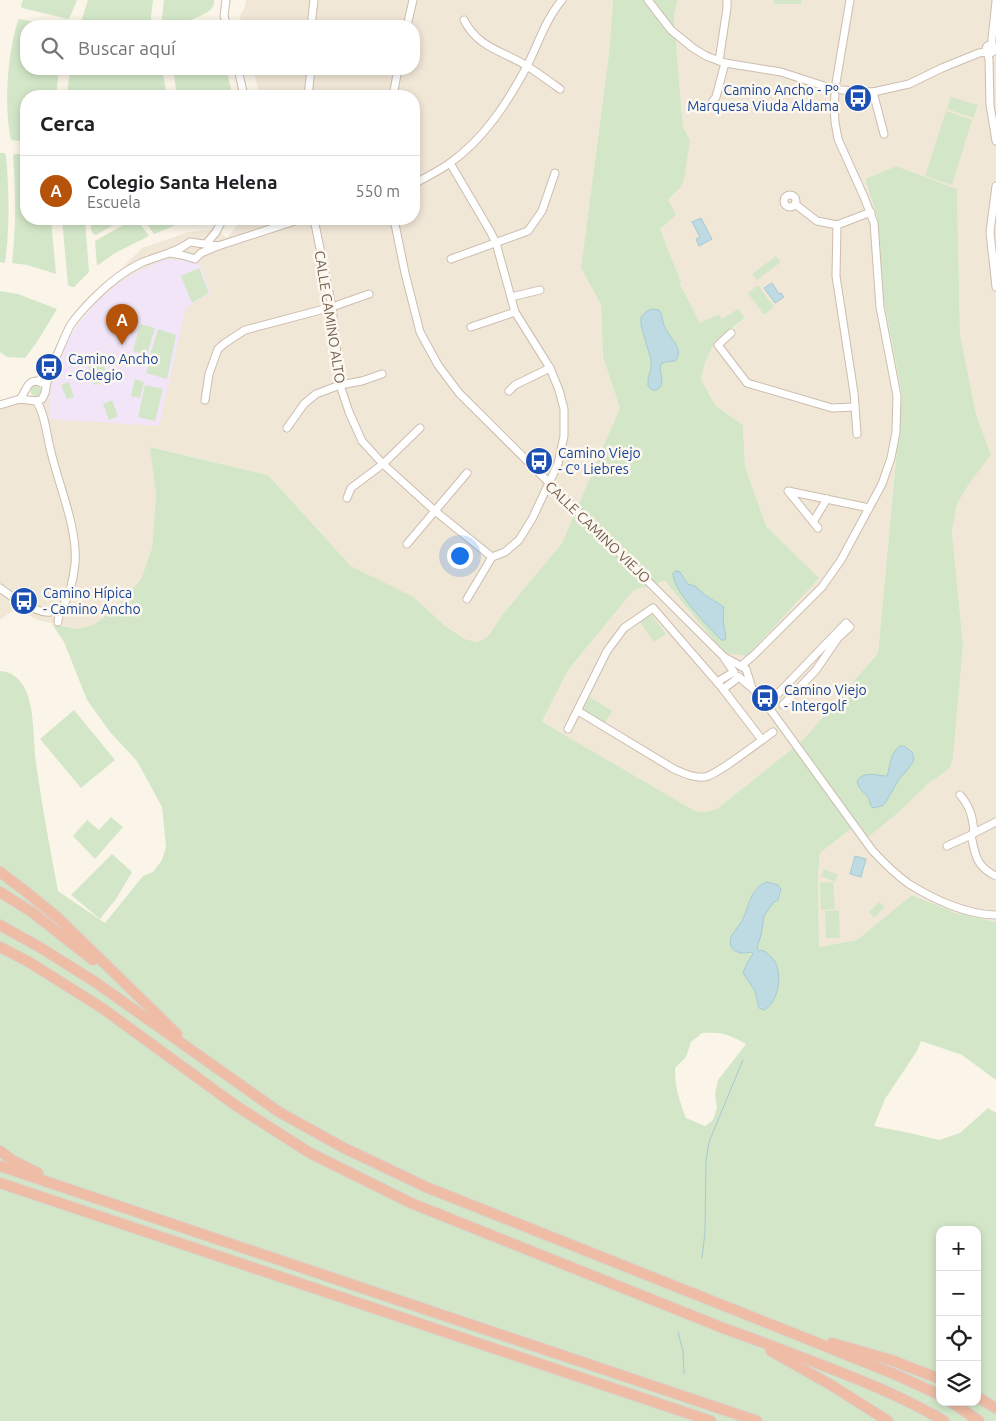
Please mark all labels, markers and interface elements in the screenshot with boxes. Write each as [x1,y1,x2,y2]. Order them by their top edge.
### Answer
search box [20,20,420,75]
icon: search [38,34,66,62]
text: Buscar aquí [78,37,176,59]
place label: Camino Ancho - Pº Marquesa Viuda Aldama [687,82,839,114]
bus stop icon: Camino Ancho - Pº Marquesa Viuda Aldama [843,83,873,113]
text: Cerca [40,111,95,135]
text: Colegio Santa Helena [87,171,278,193]
text: A [50,182,62,200]
text: 550 m [355,182,400,200]
text: Escuela [87,193,141,211]
street label: CALLE CAMINO ALTO [312,249,348,385]
pin: A [106,304,138,345]
place label: Camino Ancho - Colegio [68,351,158,383]
bus stop icon: Camino Ancho - Colegio [34,352,64,382]
place label: Camino Viejo - Cº Liebres [558,445,641,477]
bus stop icon: Camino Viejo - Cº Liebres [524,446,554,476]
street label: CALLE CAMINO VIEJO [542,478,654,586]
your location [447,543,473,569]
place label: Camino Hípica - Camino Ancho [43,585,141,617]
bus stop icon: Camino Hípica - Camino Ancho [9,586,39,616]
place label: Camino Viejo - Intergolf [784,682,867,714]
bus stop icon: Camino Viejo - Intergolf [750,683,780,713]
map controls [936,1226,981,1406]
button: + [936,1226,981,1271]
button: − [936,1271,981,1316]
button: locate [936,1316,981,1361]
button: layers [936,1361,981,1406]

